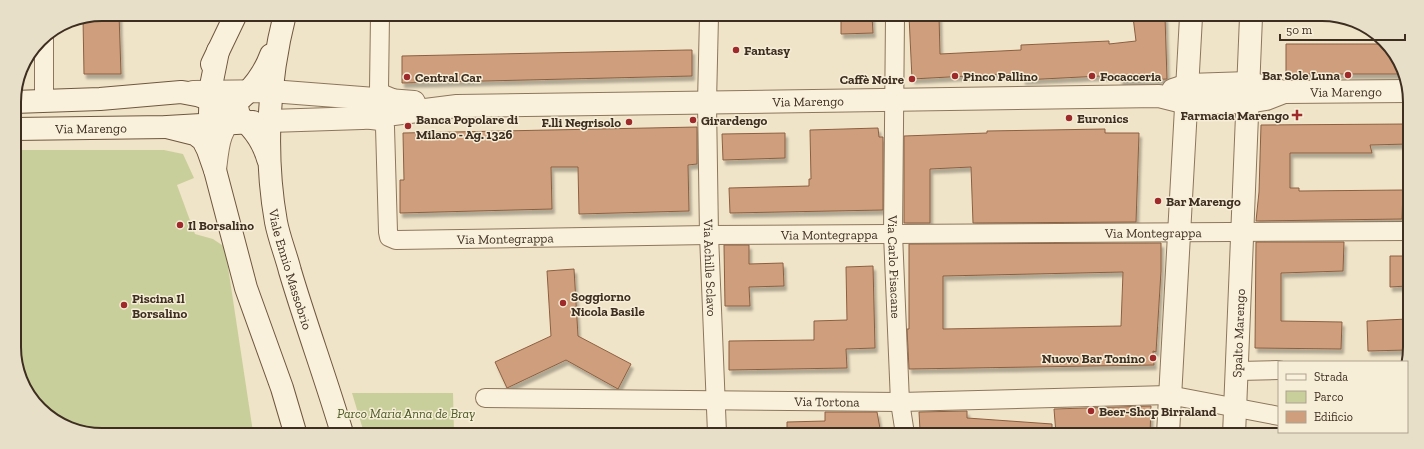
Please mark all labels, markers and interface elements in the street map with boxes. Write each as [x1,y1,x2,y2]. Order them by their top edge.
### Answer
scale bar [1280,16,1405,42]
text: 50 m [1286,23,1313,37]
place label: Fantasy [744,43,790,58]
marker: Fantasy [731,45,741,55]
place label: Bar Sole Luna [1262,68,1340,83]
place label: Pinco Pallino [963,69,1038,84]
place label: Focacceria [1100,69,1162,84]
place label: Central Car [415,70,482,85]
marker: Bar Sole Luna [1343,70,1353,80]
marker: Pinco Pallino [950,71,960,81]
marker: Focacceria [1087,71,1097,81]
marker: Central Car [402,72,412,82]
place label: Caffè Noire [840,72,905,87]
marker: Caffè Noire [907,74,917,84]
street label: Via Marengo [1309,84,1382,100]
street label: Via Marengo [771,93,844,110]
place label: Farmacia Marengo [1180,108,1289,123]
marker: Farmacia Marengo [1292,110,1302,120]
place label: Euronics [1077,111,1129,126]
place label: Banca Popolare di Milano - Ag. 1326 [416,112,518,142]
place label: Girardengo [701,113,768,128]
marker: Euronics [1064,113,1074,123]
place label: F.lli Negrisolo [542,115,621,130]
marker: Girardengo [688,115,698,125]
marker: F.lli Negrisolo [624,117,634,127]
street label: Via Marengo [54,121,127,136]
marker: Banca Popolare di Milano - Ag. 1326 [403,121,413,131]
place label: Bar Marengo [1166,194,1241,209]
marker: Bar Marengo [1153,196,1163,206]
street label: Viale Ennio Massobrio [266,207,315,332]
street label: Via Carlo Pisacane [885,214,904,319]
place label: Il Borsalino [188,218,254,233]
street label: Via Achille Sclavo [701,218,719,317]
marker: Il Borsalino [175,220,185,230]
street label: Via Montegrappa [1104,225,1202,241]
street label: Via Montegrappa [780,227,878,243]
street label: Via Montegrappa [456,230,555,247]
street label: Spalto Marengo [1229,288,1248,378]
place label: Soggiorno Nicola Basile [571,289,645,319]
place label: Piscina Il Borsalino [132,291,187,321]
marker: Soggiorno Nicola Basile [558,298,568,308]
marker: Piscina Il Borsalino [119,300,129,310]
place label: Nuovo Bar Tonino [1042,351,1145,366]
marker: Nuovo Bar Tonino [1148,353,1158,363]
legend [1278,361,1408,433]
text: Strada [1314,370,1348,384]
text: Parco [1314,390,1343,404]
street label: Via Tortona [793,394,860,410]
place label: Beer-Shop Birraland [1099,404,1217,419]
park label: Parco Maria Anna de Bray [337,406,475,421]
marker: Beer-Shop Birraland [1086,406,1096,416]
text: Edificio [1314,410,1353,424]

